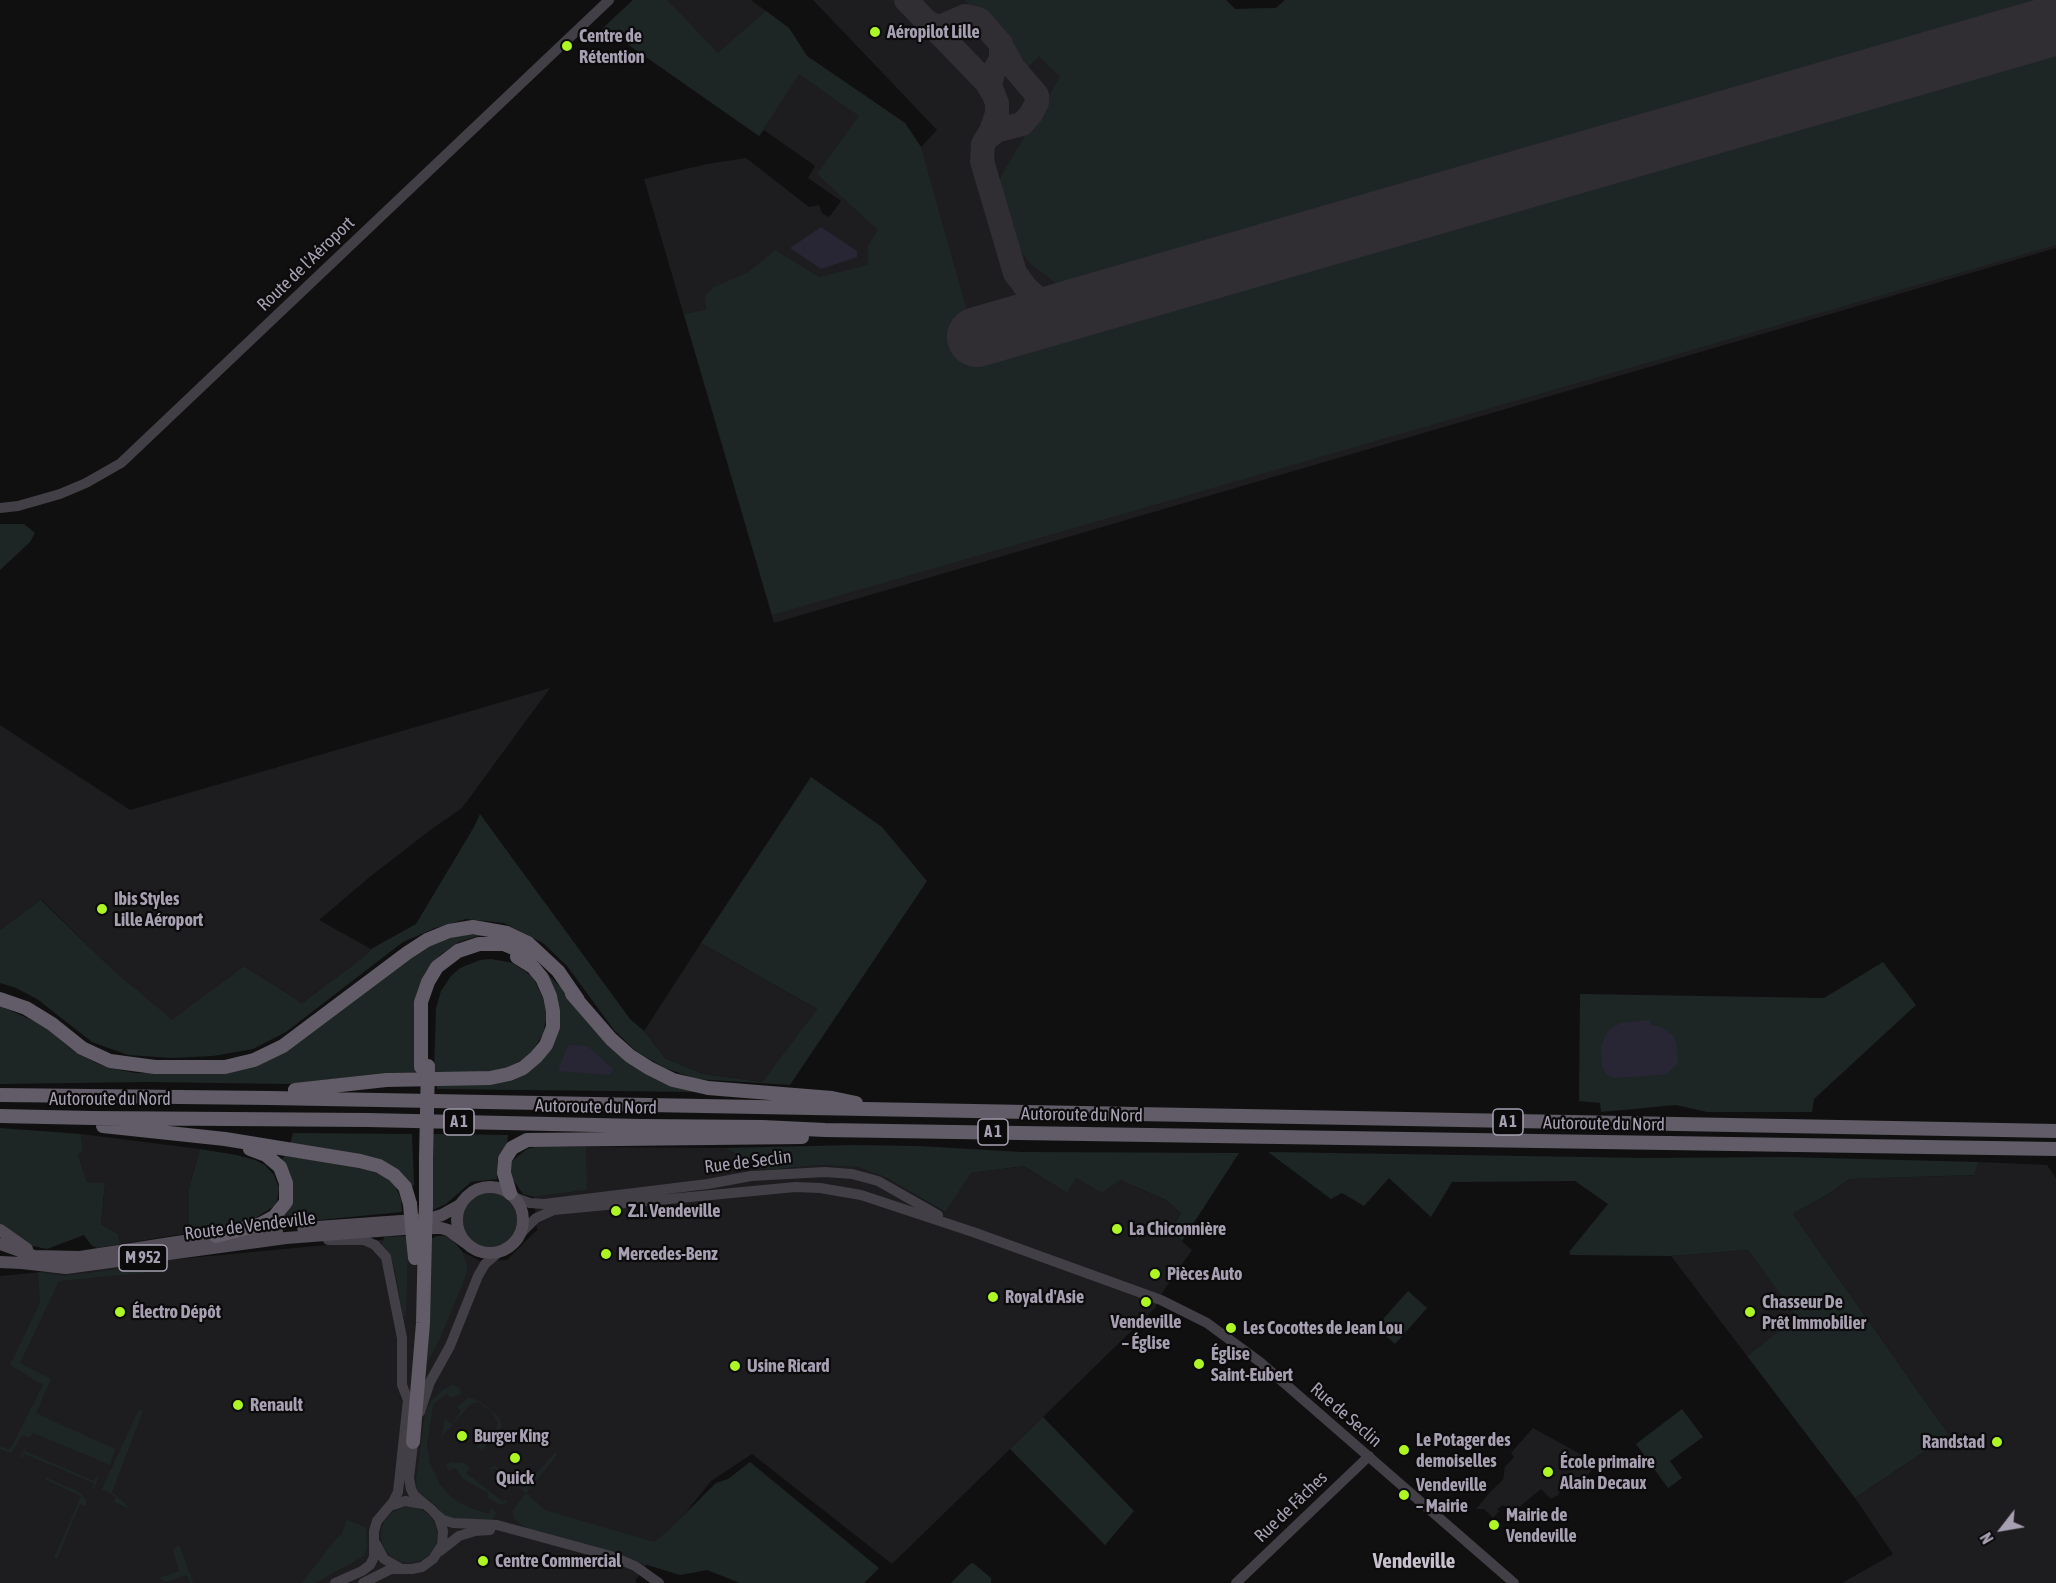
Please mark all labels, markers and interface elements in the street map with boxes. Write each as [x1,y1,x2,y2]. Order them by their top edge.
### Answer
place label: Aéropilot Lille [887,21,980,43]
place label: Centre de Rétention [579,25,645,68]
marker: Aéropilot Lille [868,25,882,39]
marker: Centre de Rétention [560,39,574,53]
street label: Route de l'Aéroport [253,212,359,316]
place label: Ibis Styles Lille Aéroport [114,888,203,930]
marker: Ibis Styles Lille Aéroport [95,902,109,916]
street label: Autoroute du Nord [49,1088,171,1110]
street label: Autoroute du Nord [535,1095,657,1119]
street label: Autoroute du Nord [1021,1103,1143,1127]
road number: A 1 [444,1109,474,1135]
road number: A 1 [1493,1109,1523,1135]
street label: Autoroute du Nord [1543,1112,1665,1136]
road number: A 1 [978,1119,1008,1145]
street label: Rue de Seclin [703,1146,793,1178]
place label: Z.I. Vendeville [628,1200,720,1222]
marker: Z.I. Vendeville [609,1204,623,1218]
street label: Route de Vendeville [183,1207,317,1245]
place label: La Chiconnière [1129,1218,1226,1240]
marker: La Chiconnière [1110,1222,1124,1236]
place label: Mercedes-Benz [618,1243,718,1265]
road number: M 952 [119,1245,167,1271]
marker: Mercedes-Benz [599,1247,613,1261]
place label: Pièces Auto [1167,1263,1242,1285]
marker: Pièces Auto [1148,1267,1162,1281]
place label: Royal d'Asie [1005,1286,1084,1308]
marker: Royal d'Asie [986,1290,1000,1304]
place label: Chasseur De Prêt Immobilier [1762,1291,1866,1334]
marker: Vendeville – Église [1139,1295,1153,1309]
place label: Électro Dépôt [132,1301,221,1323]
marker: Électro Dépôt [113,1305,127,1319]
marker: Chasseur De Prêt Immobilier [1743,1305,1757,1319]
place label: Vendeville – Église [1111,1311,1181,1354]
place label: Les Cocottes de Jean Lou [1243,1317,1403,1339]
marker: Les Cocottes de Jean Lou [1224,1321,1238,1335]
place label: Église Saint-Eubert [1211,1343,1293,1386]
place label: Usine Ricard [747,1355,829,1377]
marker: Église Saint-Eubert [1192,1357,1206,1371]
marker: Usine Ricard [728,1359,742,1373]
street label: Rue de Seclin [1306,1378,1386,1452]
place label: Renault [250,1394,303,1416]
marker: Renault [231,1398,245,1412]
place label: Burger King [474,1425,549,1447]
marker: Burger King [455,1429,469,1443]
place label: Le Potager des demoiselles [1416,1429,1511,1472]
place label: Randstad [1922,1431,1985,1453]
marker: Randstad [1990,1435,2004,1449]
marker: Le Potager des demoiselles [1397,1443,1411,1457]
marker: Quick [508,1451,522,1465]
place label: École primaire Alain Decaux [1560,1451,1655,1494]
marker: École primaire Alain Decaux [1541,1465,1555,1479]
place label: Quick [496,1467,534,1489]
street label: Rue de Fâches [1250,1467,1332,1547]
place label: Vendeville – Mairie [1416,1474,1487,1516]
marker: Vendeville – Mairie [1397,1488,1411,1502]
north arrow [1972,1499,2032,1559]
place label: Mairie de Vendeville [1506,1504,1577,1546]
marker: Mairie de Vendeville [1487,1518,1501,1532]
text: N [1976,1530,1997,1547]
district label: Vendeville [1373,1548,1455,1574]
place label: Centre Commercial [495,1550,621,1572]
marker: Centre Commercial [476,1554,490,1568]

